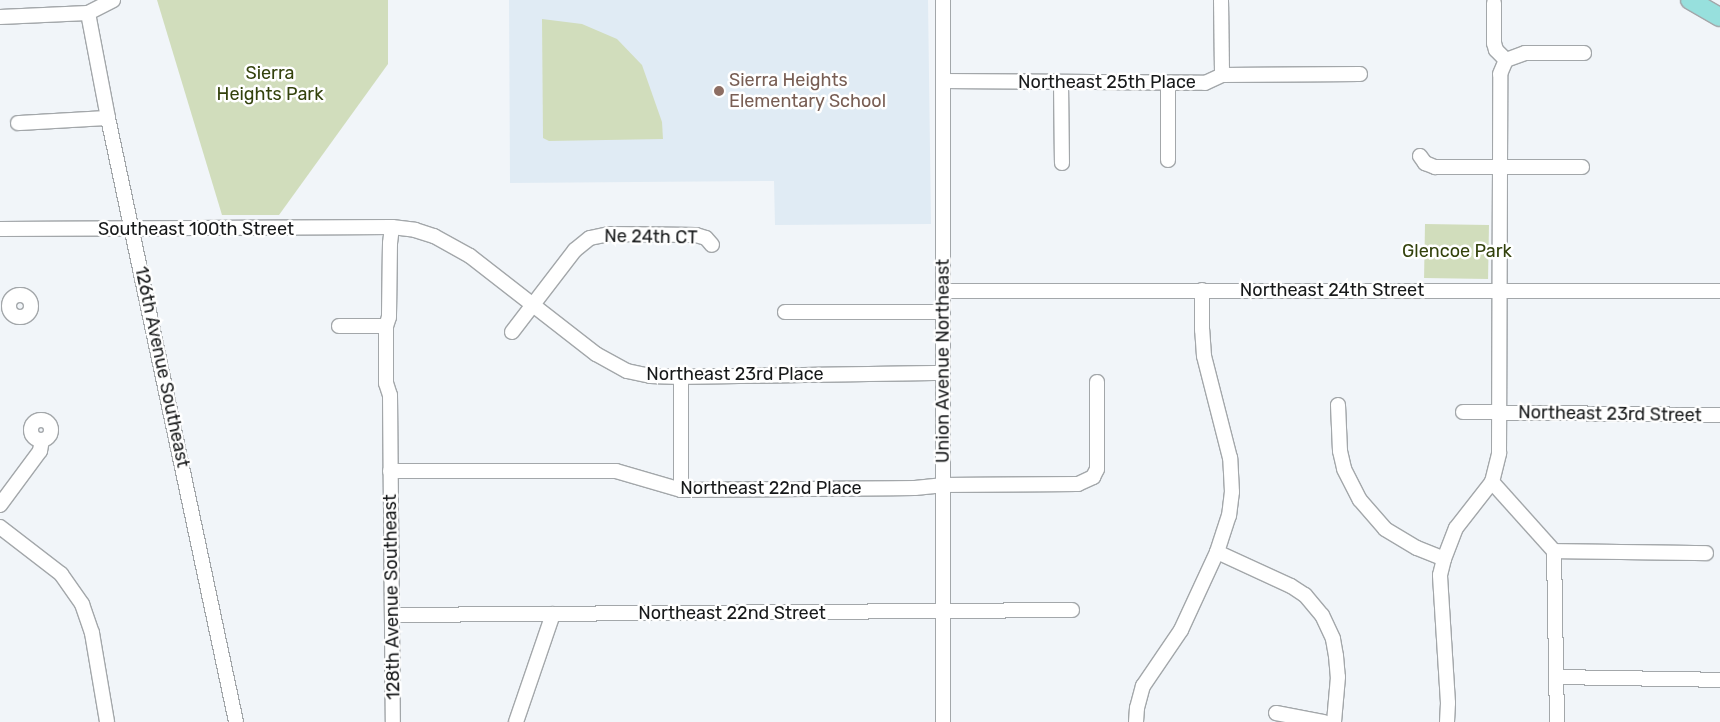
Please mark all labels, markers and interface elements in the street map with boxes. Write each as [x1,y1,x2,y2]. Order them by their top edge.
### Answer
park label: Sierra Heights Park [217,63,323,106]
place label: Sierra Heights Elementary School [729,70,887,112]
street label: Northeast 25th Place [1018,71,1196,93]
marker: Sierra Heights Elementary School [713,85,725,97]
street label: Southeast 100th Street [98,218,294,240]
street label: Ne 24th CT [604,225,698,249]
park label: Glencoe Park [1402,240,1512,262]
street label: Union Avenue Northeast [932,259,954,463]
street label: 126th Avenue Southeast [130,264,194,470]
street label: Northeast 24th Street [1240,279,1424,301]
street label: Northeast 23rd Place [646,363,824,385]
street label: Northeast 23rd Street [1518,402,1702,426]
street label: Northeast 22nd Place [680,477,862,499]
street label: 128th Avenue Southeast [379,494,405,700]
street label: Northeast 22nd Street [638,602,826,624]

